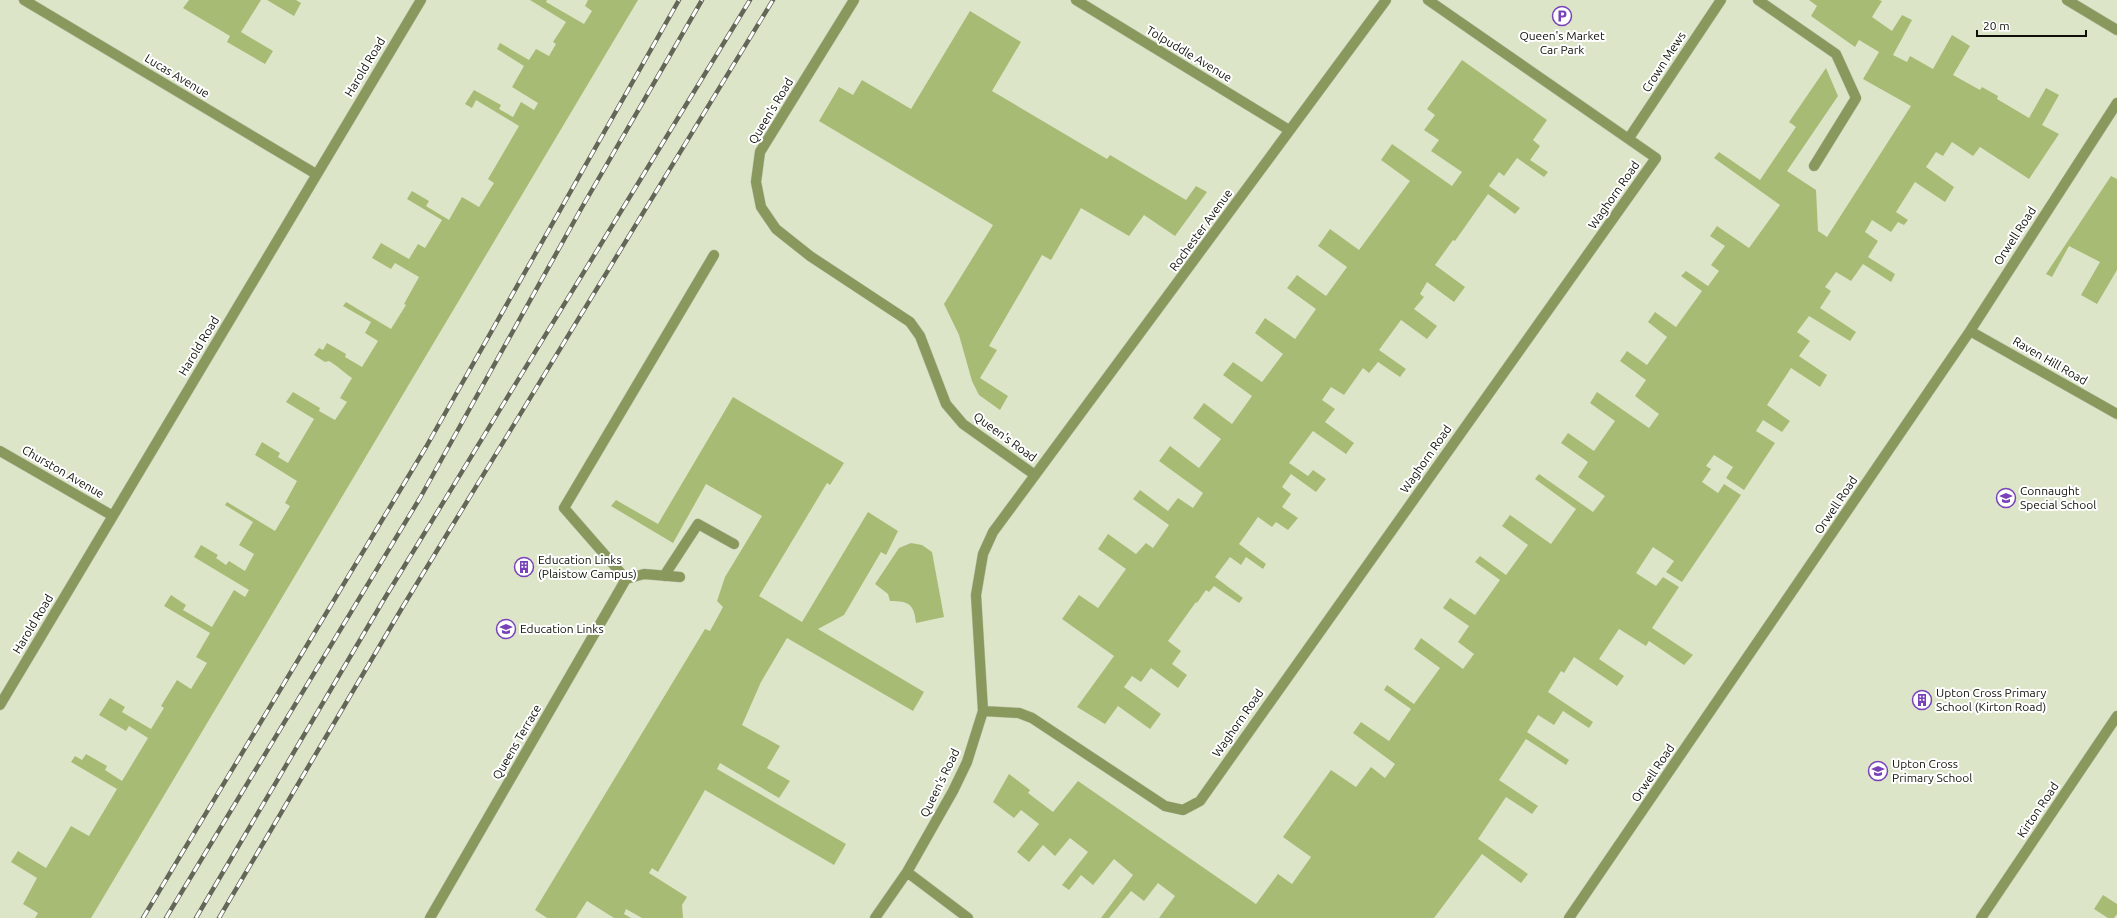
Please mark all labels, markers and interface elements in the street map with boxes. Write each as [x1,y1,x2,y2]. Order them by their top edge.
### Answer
parking icon: Queen's Market Car Park [1551,5,1573,27]
scale bar [1977,12,2086,38]
text: 20 m [1983,19,2010,32]
street label: Tolpuddle Avenue [1144,23,1234,84]
place label: Queen's Market Car Park [1519,29,1605,56]
street label: Crown Mews [1639,29,1688,94]
street label: Harold Road [342,35,387,99]
street label: Lucas Avenue [143,51,212,100]
street label: Queen's Road [746,75,795,146]
street label: Waghorn Road [1585,158,1642,231]
street label: Rochester Avenue [1167,186,1235,273]
street label: Orwell Road [1991,204,2038,267]
street label: Harold Road [176,314,221,378]
street label: Raven Hill Road [2011,334,2090,387]
street label: Queen's Road [971,409,1039,464]
street label: Waghorn Road [1397,422,1454,495]
street label: Churston Avenue [20,443,107,500]
street label: Orwell Road [1812,473,1860,536]
place label: Connaught Special School [2020,484,2096,511]
school or university icon: Connaught Special School [1995,487,2017,509]
place label: Education Links (Plaistow Campus) [538,553,637,581]
building icon: Education Links (Plaistow Campus) [513,556,535,578]
street label: Harold Road [10,592,55,656]
school or university icon: Education Links [495,618,517,640]
place label: Education Links [520,622,604,635]
street label: Waghorn Road [1209,686,1266,759]
place label: Upton Cross Primary School (Kirton Road) [1936,686,2047,714]
building icon: Upton Cross Primary School (Kirton Road) [1911,689,1933,711]
street label: Queens Terrace [490,702,543,782]
street label: Orwell Road [1629,741,1677,804]
street label: Queen's Road [917,746,962,819]
place label: Upton Cross Primary School [1892,757,1972,784]
school or university icon: Upton Cross Primary School [1867,760,1889,782]
street label: Kirton Road [2014,780,2061,840]

